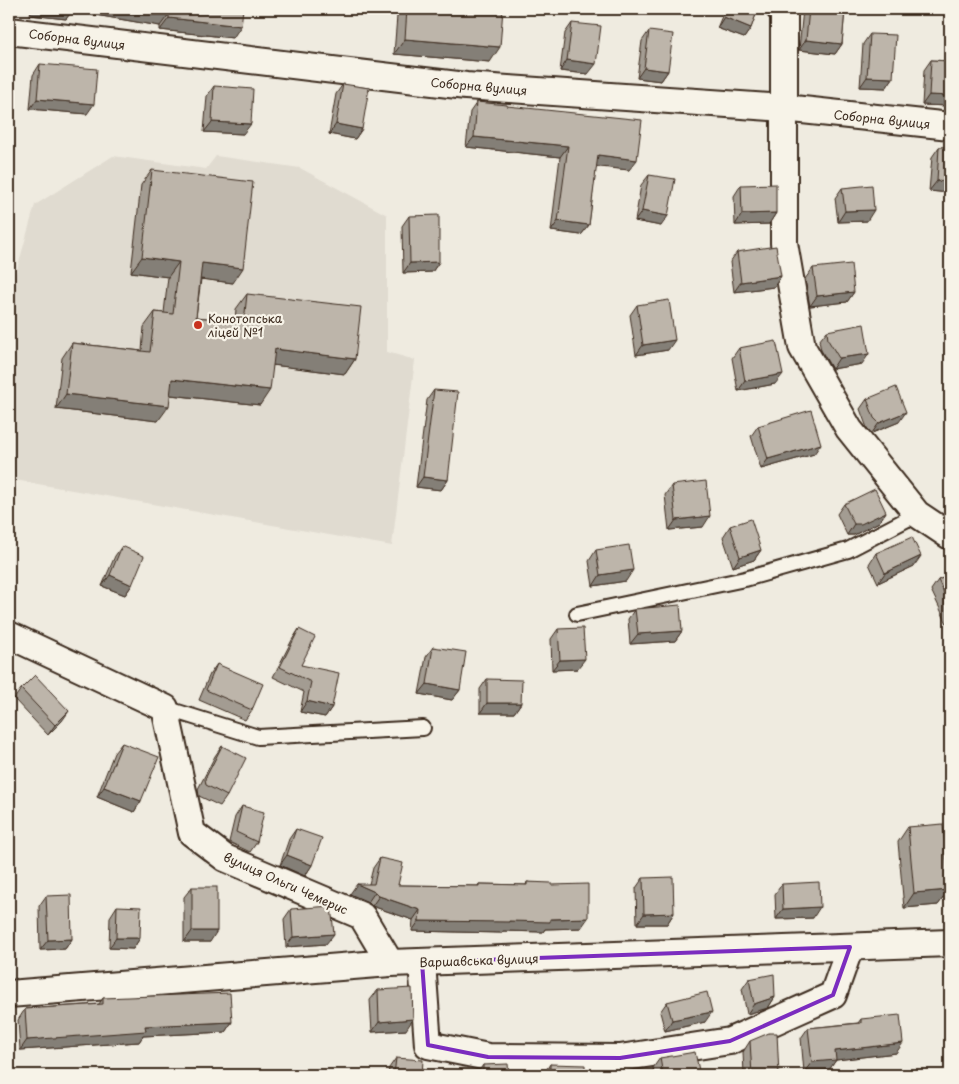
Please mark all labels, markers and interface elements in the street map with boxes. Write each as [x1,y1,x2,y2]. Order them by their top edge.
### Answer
street label: Соборна вулиця [28,24,126,54]
street label: Соборна вулиця [430,73,528,99]
street label: Соборна вулиця [833,105,931,133]
place label: Конотопська ліцей №1 [207,309,283,341]
marker: Конотопська ліцей №1 [192,319,204,331]
street label: вулиця Ольги Чемерис [221,847,351,919]
street label: Варшавська вулиця [419,949,539,971]

